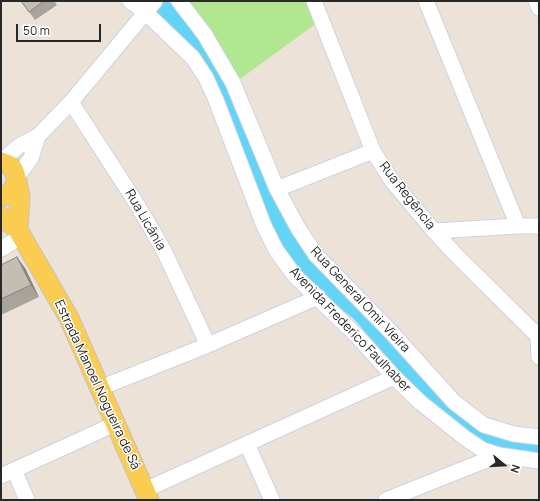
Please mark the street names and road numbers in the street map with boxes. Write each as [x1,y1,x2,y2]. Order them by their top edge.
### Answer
street label: Rua Regência [376,159,438,233]
street label: Rua Licânia [121,187,169,253]
street label: Rua General Omir Vieira [307,244,413,356]
street label: Avenida Frederico Faulhaber [286,264,414,396]
street label: Estrada Manoel Nogueira de Sá [51,298,143,472]

